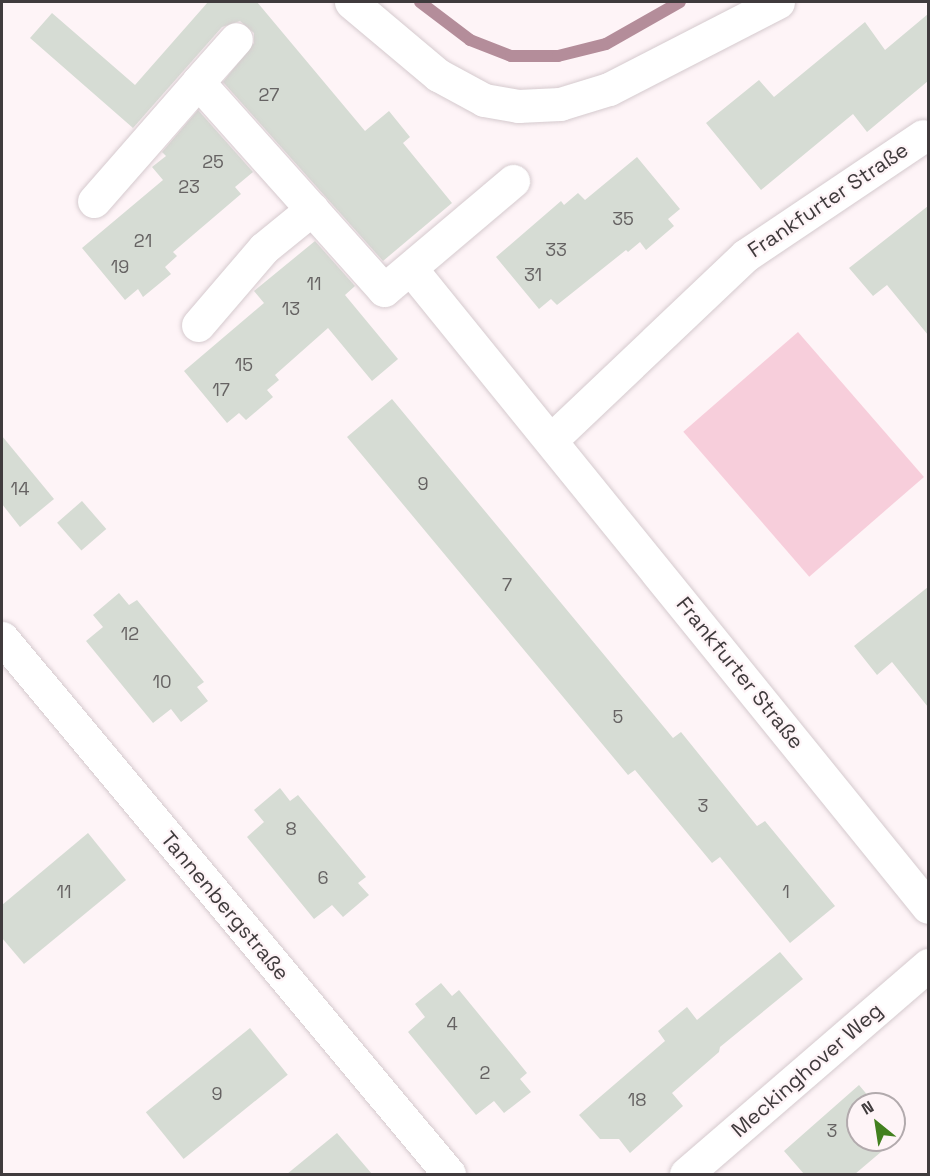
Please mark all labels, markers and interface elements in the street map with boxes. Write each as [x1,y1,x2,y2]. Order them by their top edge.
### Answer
house number: 27 [259,84,279,106]
street label: Frankfurter Straße [743,137,913,263]
house number: 25 [202,151,224,173]
house number: 23 [178,176,200,198]
house number: 35 [612,208,634,230]
house number: 21 [134,230,152,252]
house number: 33 [545,239,567,261]
house number: 19 [111,256,129,278]
house number: 31 [524,264,542,286]
house number: 11 [306,273,322,295]
house number: 13 [282,298,300,320]
house number: 15 [235,354,253,376]
house number: 17 [212,379,230,401]
house number: 9 [417,473,429,495]
house number: 14 [11,478,29,500]
house number: 7 [502,574,512,596]
street label: Frankfurter Straße [671,592,809,754]
house number: 12 [121,623,139,645]
house number: 10 [152,671,172,693]
house number: 5 [613,706,623,728]
house number: 3 [698,795,708,817]
house number: 8 [285,818,297,840]
street label: Tannenbergstraße [155,827,295,985]
house number: 6 [317,867,329,889]
house number: 11 [56,881,72,903]
house number: 1 [782,881,790,903]
street label: Meckinghover Weg [726,998,888,1142]
house number: 4 [446,1013,458,1035]
house number: 2 [480,1062,490,1084]
house number: 9 [211,1083,223,1105]
house number: 18 [628,1089,646,1111]
north arrow [846,1092,906,1152]
text: N [858,1096,878,1119]
house number: 3 [827,1120,837,1142]

